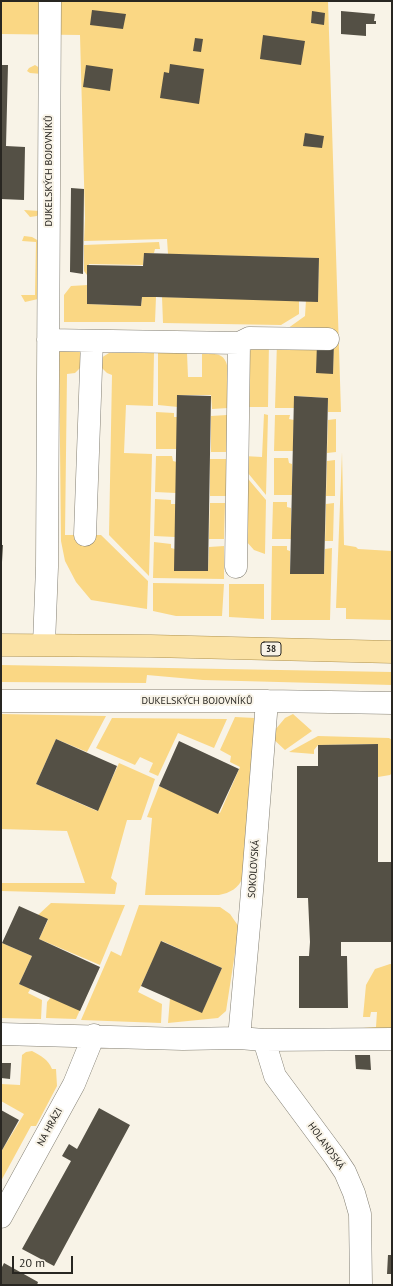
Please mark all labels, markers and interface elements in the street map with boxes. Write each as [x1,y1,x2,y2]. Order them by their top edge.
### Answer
street label: DUKELSKÝCH BOJOVNÍKŮ [43,115,55,227]
road number: 38 [261,642,281,656]
street label: DUKELSKÝCH BOJOVNÍKŮ [141,695,253,707]
street label: SOKOLOVSKÁ [246,839,262,899]
street label: NA HRÁZI [35,1106,65,1148]
street label: HOLANDSKÁ [305,1120,347,1172]
scale bar [14,1248,75,1274]
text: 20 m [19,1255,45,1270]

